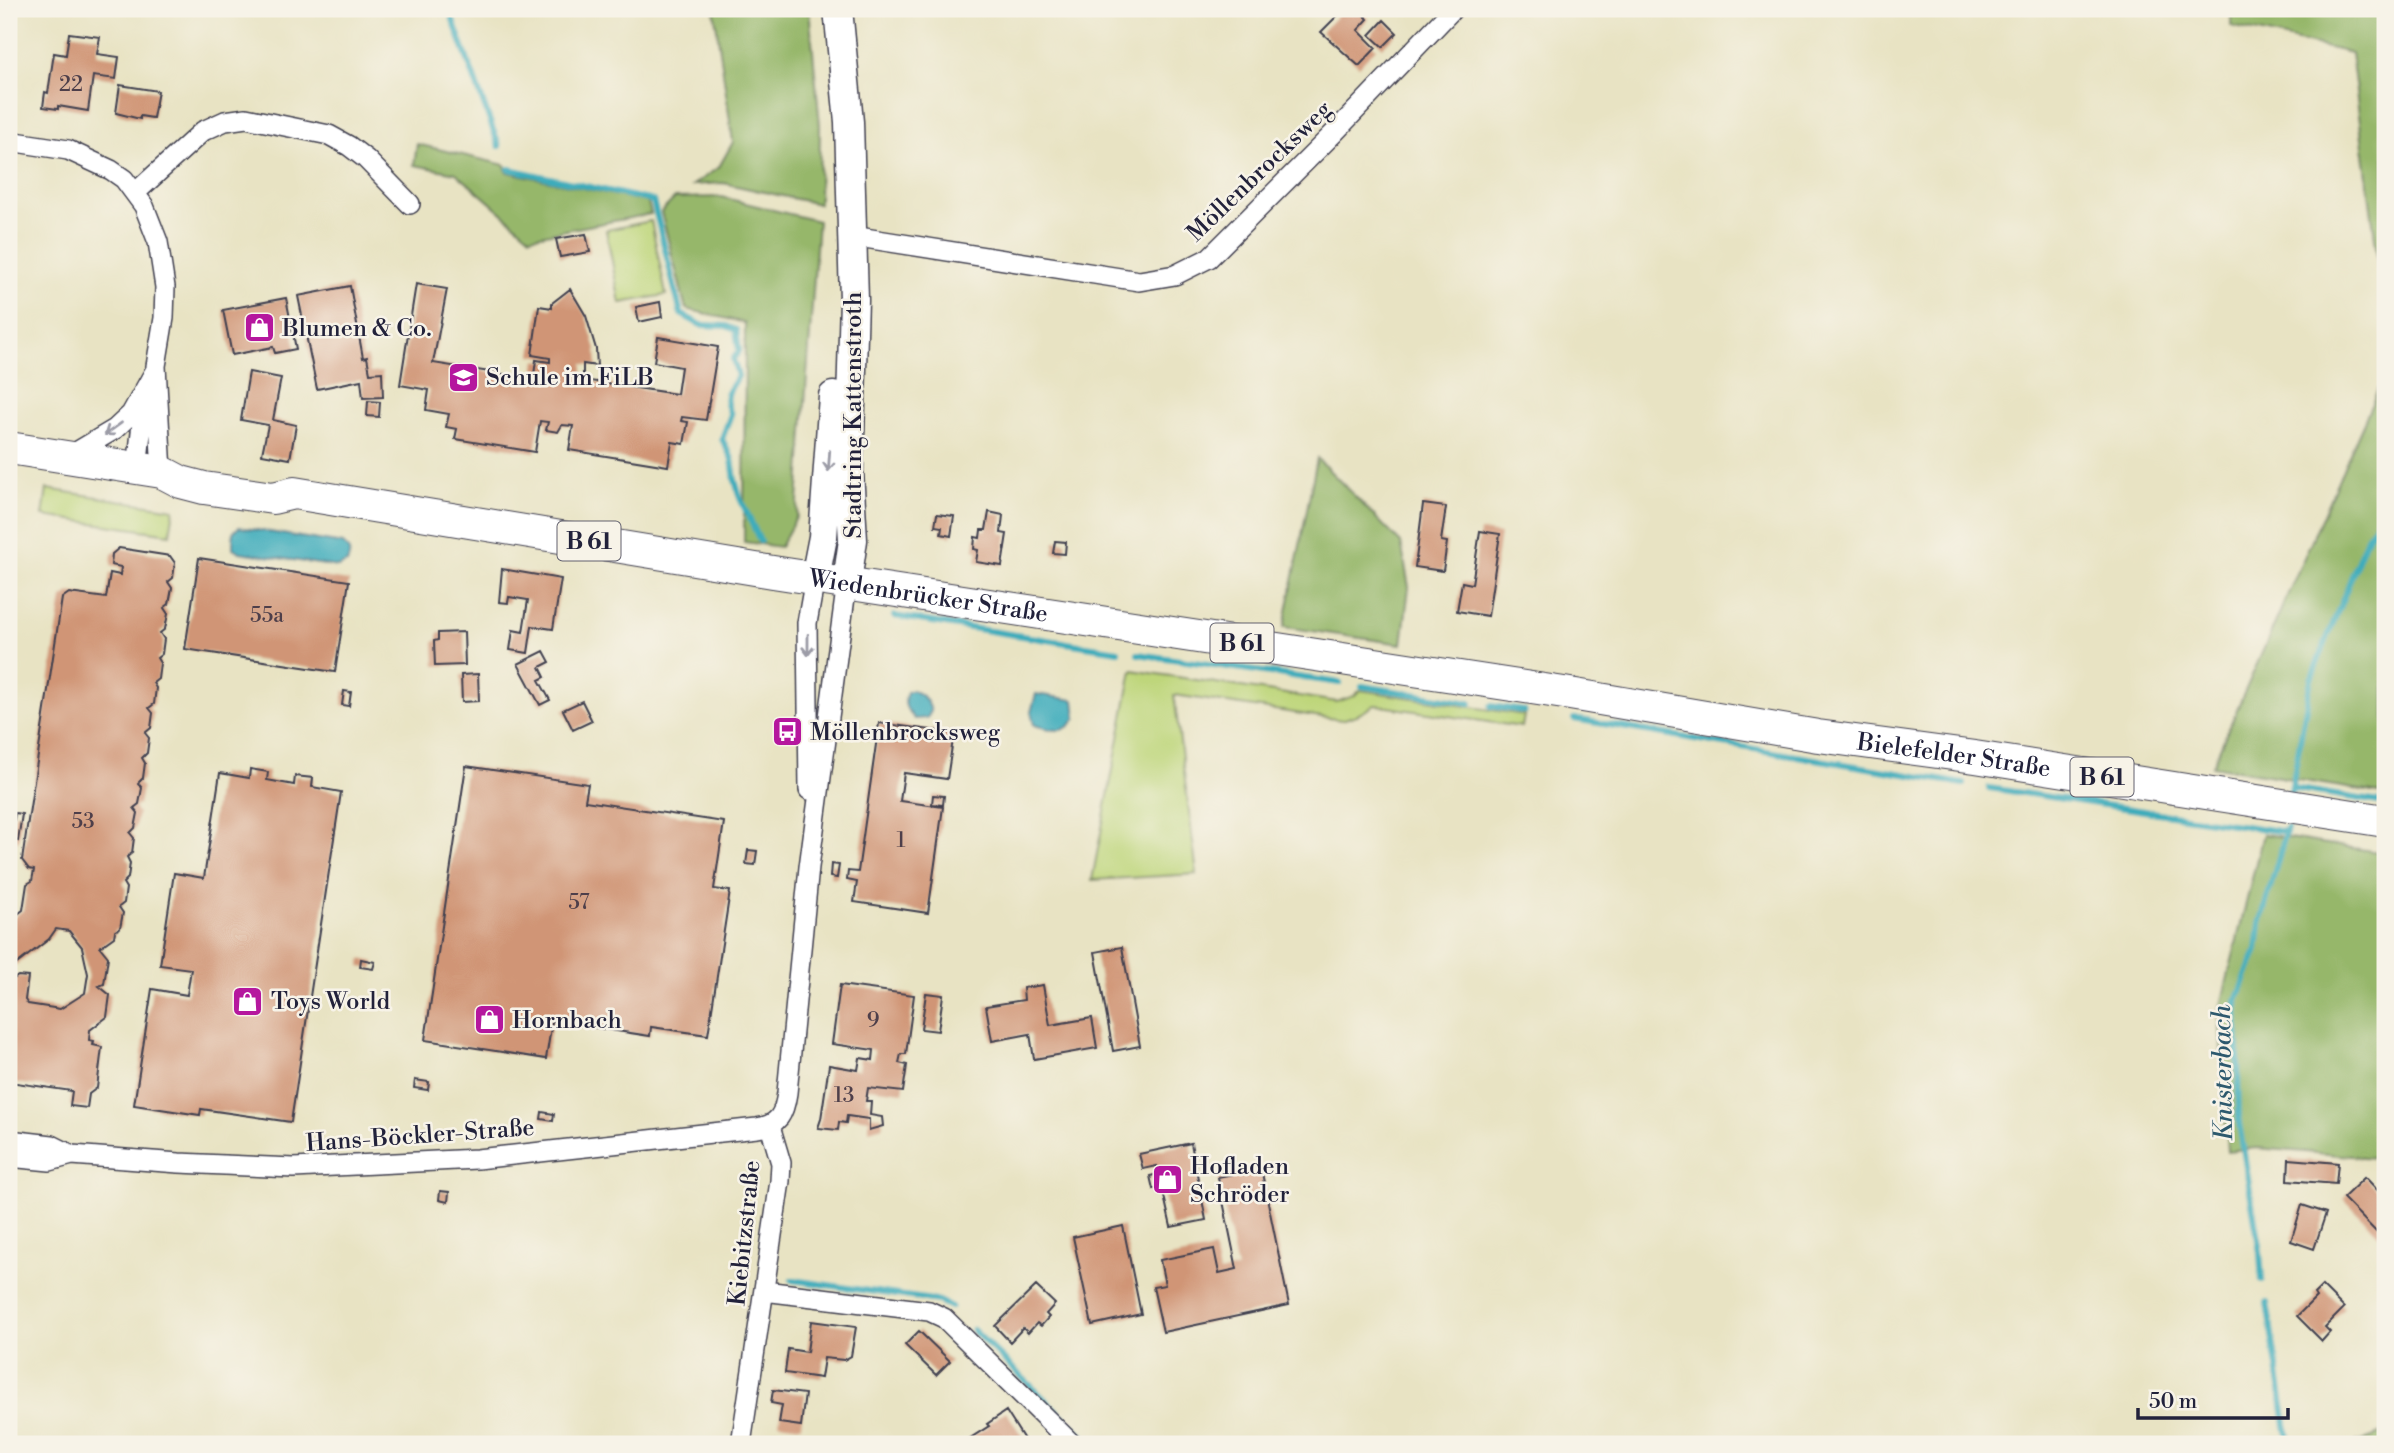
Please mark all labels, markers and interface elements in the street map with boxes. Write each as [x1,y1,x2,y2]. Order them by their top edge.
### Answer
house number: 22 [59,72,83,98]
street label: Möllenbrocksweg [1181,95,1339,249]
street label: Stadtring Kattenstroth [839,292,869,538]
shop icon: Blumen & Co. [242,311,276,345]
place label: Blumen & Co. [281,314,432,344]
school or university icon: Schule im FiLB [446,360,480,394]
place label: Schule im FiLB [486,363,654,393]
one-way arrow [105,421,123,436]
one-way arrow [822,449,835,472]
road number: B 61 [558,522,620,561]
street label: Wiedenbrücker Straße [805,563,1050,630]
house number: 55a [250,603,284,629]
road number: B 61 [1210,624,1274,663]
one-way arrow [801,634,815,657]
bus stop icon: Möllenbrocksweg [770,715,804,749]
place label: Möllenbrocksweg [810,718,1001,748]
street label: Bielefelder Straße [1854,727,2053,785]
road number: B 61 [2070,758,2134,796]
house number: 53 [71,809,95,835]
house number: 1 [896,828,906,854]
house number: 57 [568,890,590,916]
shop icon: Toys World [231,984,265,1018]
place label: Toys World [271,987,391,1017]
shop icon: Hornbach [472,1003,506,1037]
water label: Knisterbach [2206,1004,2240,1142]
place label: Hornbach [512,1006,622,1036]
house number: 9 [867,1008,879,1034]
house number: 13 [834,1083,854,1109]
street label: Hans-Böckler-Straße [305,1113,535,1159]
place label: Hofladen Schröder [1190,1152,1290,1210]
street label: Kiebitzstraße [722,1159,768,1307]
shop icon: Hofladen Schröder [1150,1163,1184,1197]
scale bar [2138,1376,2289,1420]
text: 50 m [2149,1389,2197,1415]

